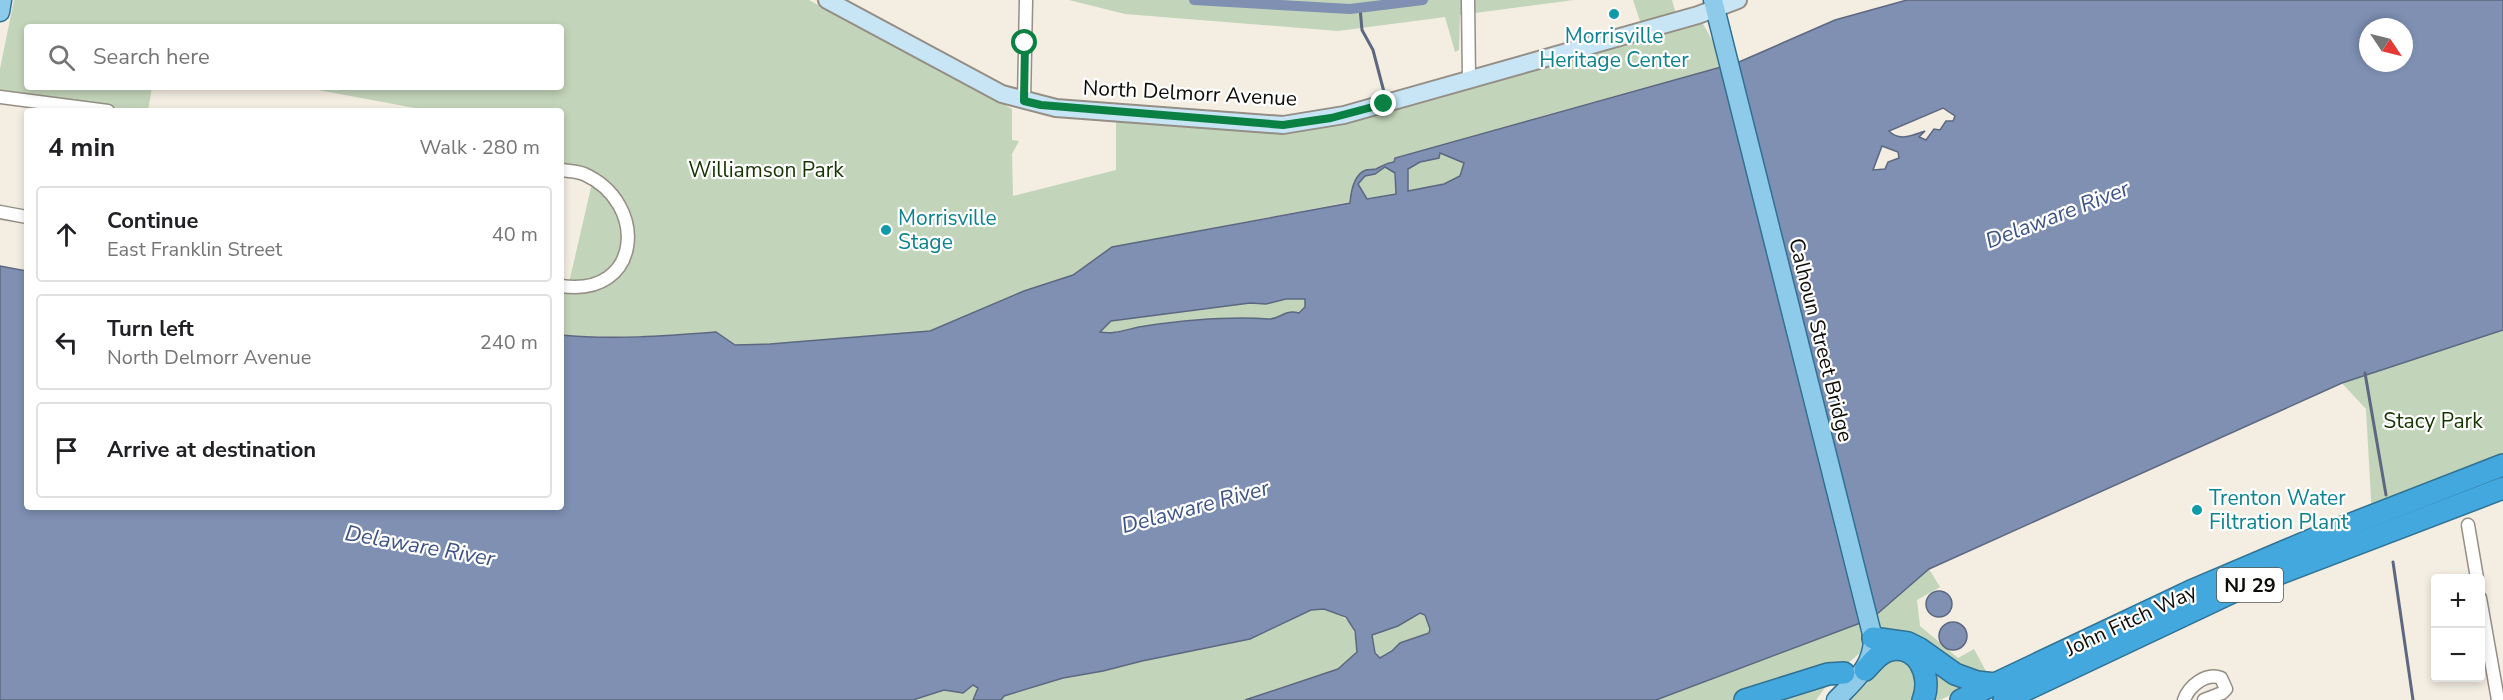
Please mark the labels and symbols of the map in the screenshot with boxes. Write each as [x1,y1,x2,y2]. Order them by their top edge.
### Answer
marker: Morrisville Heritage Center [1607,7,1621,21]
north arrow [2359,18,2413,72]
place label: Morrisville Heritage Center [1539,22,1689,74]
route start [1011,29,1037,55]
street label: North Delmorr Avenue [1082,73,1298,113]
route end [1370,90,1396,116]
park label: Williamson Park [688,156,844,184]
water label: Delaware River [1981,173,2135,256]
place label: Morrisville Stage [898,204,997,256]
marker: Morrisville Stage [879,223,893,237]
street label: Calhoun Street Bridge [1782,235,1860,445]
park label: Stacy Park [2383,407,2483,435]
water label: Delaware River [1118,473,1273,541]
place label: Trenton Water Filtration Plant [2209,484,2349,536]
marker: Trenton Water Filtration Plant [2190,503,2204,517]
water label: Delaware River [343,518,498,574]
road number: NJ 29 [2217,568,2283,602]
street label: John Fitch Way [2060,577,2202,663]

